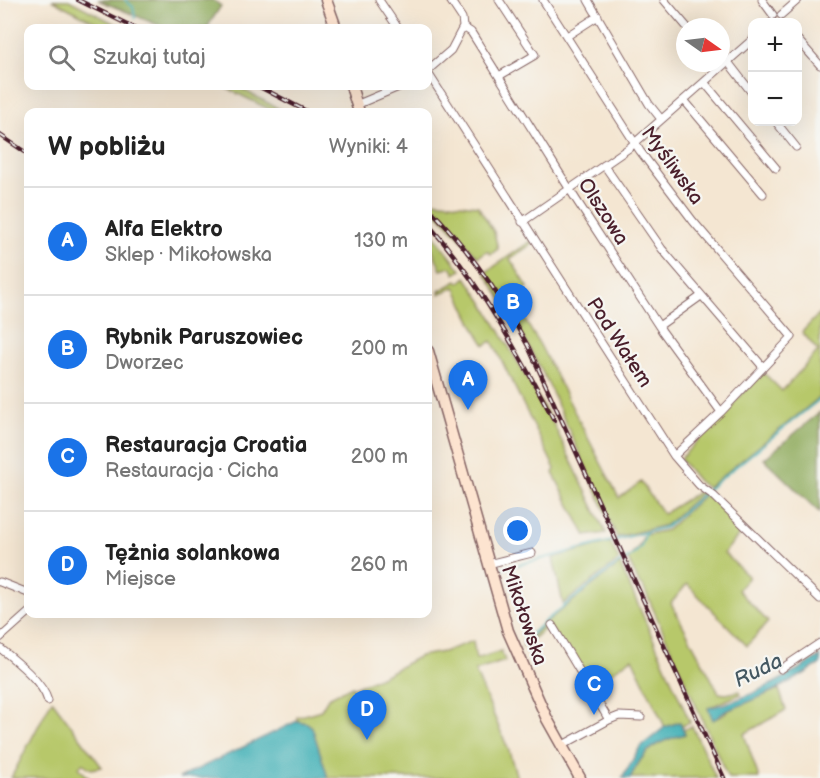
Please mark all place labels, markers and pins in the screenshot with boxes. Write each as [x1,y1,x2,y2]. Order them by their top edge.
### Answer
pin: B [494,284,532,333]
pin: A [448,360,488,410]
pin: C [574,666,614,715]
pin: D [348,690,386,740]

